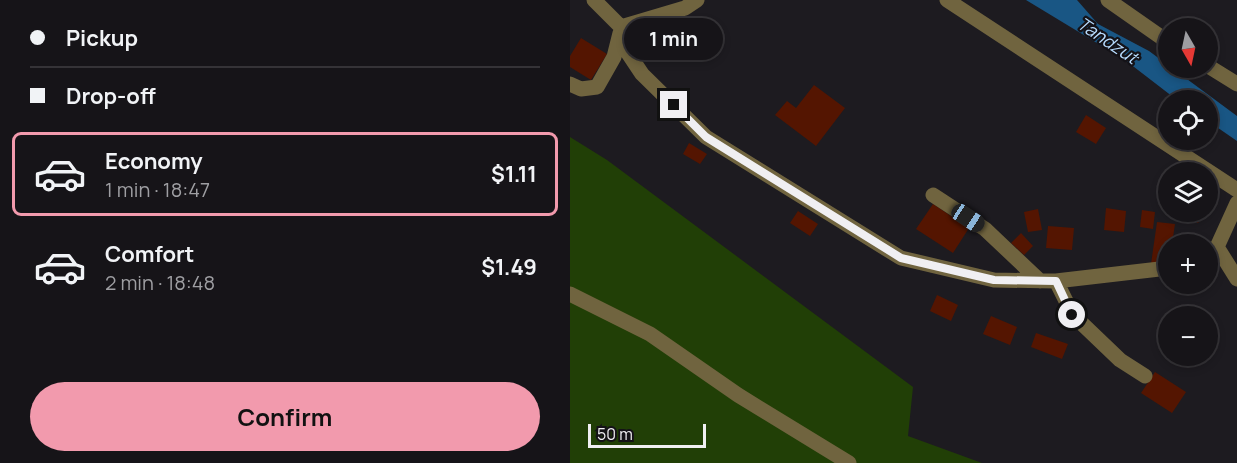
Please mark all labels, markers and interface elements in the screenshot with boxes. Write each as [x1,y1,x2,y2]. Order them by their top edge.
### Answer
water label: Tandzut [1073,11,1144,70]
callout: 1 min [624,18,724,60]
north arrow [1158,18,1218,78]
map controls [1158,18,1218,366]
text: Pickup [66,23,138,53]
text: 1 min [649,25,698,52]
text: Drop-off [66,81,156,111]
button: locate [1158,90,1218,150]
route end [660,91,687,118]
text: Economy [105,146,203,176]
icon: car [33,147,87,201]
text: $1.11 [491,159,537,189]
button: layers [1158,162,1218,222]
text: 1 min · 18:47 [105,176,210,203]
car [948,201,988,235]
button: + [1158,234,1218,294]
text: Comfort [105,239,194,269]
icon: car [33,240,87,294]
text: $1.49 [481,252,537,282]
text: 2 min · 18:48 [105,269,215,296]
route start [1058,301,1085,328]
button: − [1158,306,1218,366]
button: Confirm [30,382,540,451]
scale bar [588,421,706,448]
text: 50 m [597,423,633,445]

